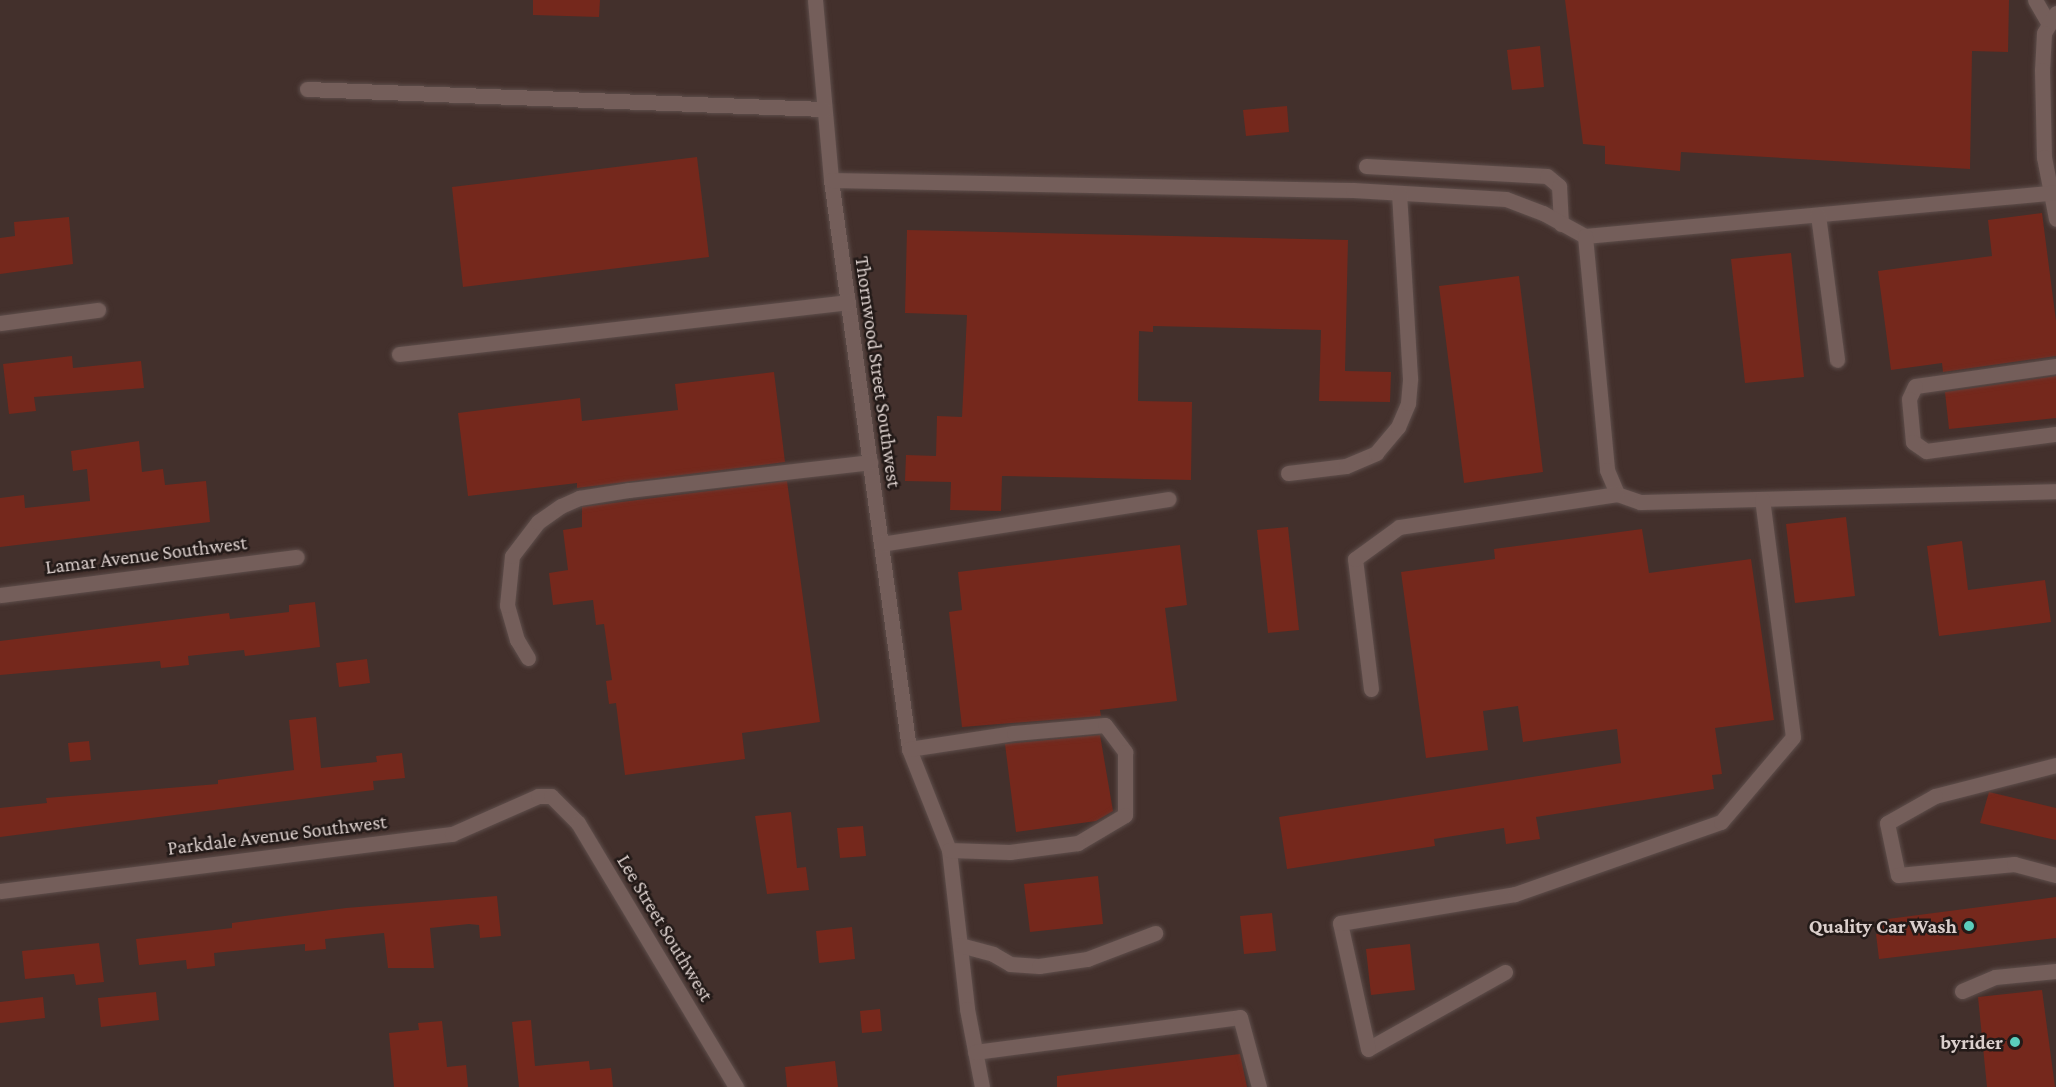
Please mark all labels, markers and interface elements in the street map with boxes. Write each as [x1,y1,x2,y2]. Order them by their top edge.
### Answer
street label: Thornwood Street Southwest [850,255,906,489]
street label: Lamar Avenue Southwest [44,531,248,579]
street label: Parkdale Avenue Southwest [166,810,388,860]
street label: Lee Street Southwest [612,850,718,1006]
place label: Quality Car Wash [1809,914,1957,938]
marker: Quality Car Wash [1962,919,1976,933]
place label: byrider [1940,1030,2003,1054]
marker: byrider [2008,1035,2022,1049]

